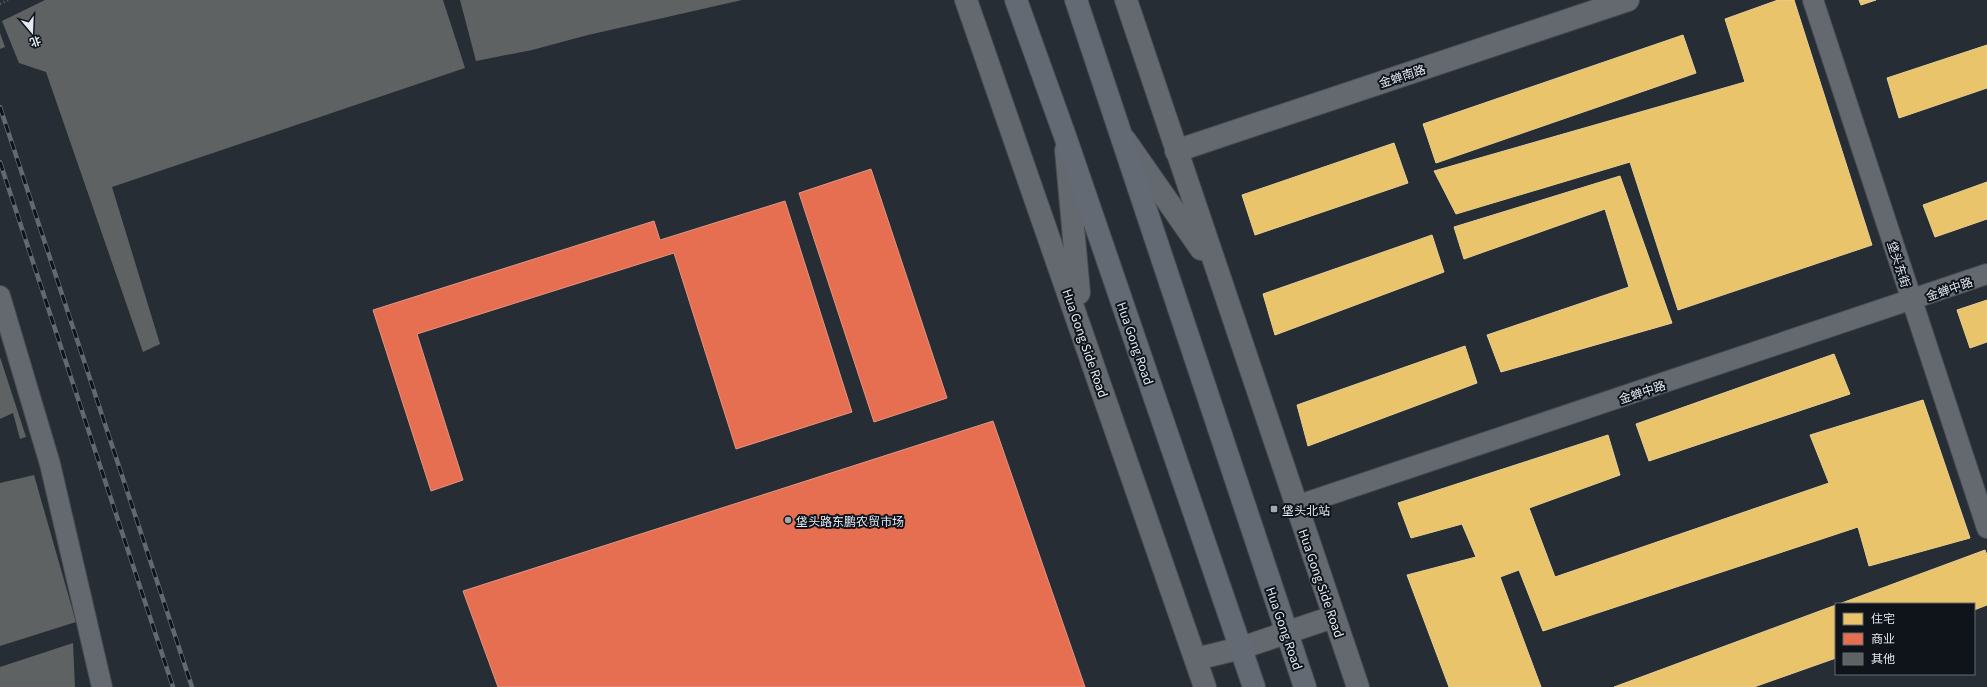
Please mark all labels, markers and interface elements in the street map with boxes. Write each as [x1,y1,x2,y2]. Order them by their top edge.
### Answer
north arrow [12,12,52,52]
text: 北 [28,33,43,52]
street label: 金蝉南路 [1377,59,1427,91]
street label: 垡头东街 [1884,239,1916,289]
street label: 金蝉中路 [1924,272,1974,304]
street label: Hua Gong Side Road [1059,286,1113,400]
street label: Hua Gong Road [1114,299,1158,387]
street label: 金蝉中路 [1617,375,1667,407]
place label: 垡头北站 [1282,501,1330,518]
marker: 垡头北站 [1269,504,1279,514]
place label: 垡头路东鹏农贸市场 [796,512,904,529]
marker: 垡头路东鹏农贸市场 [783,515,793,525]
street label: Hua Gong Side Road [1295,526,1349,640]
street label: Hua Gong Road [1263,584,1307,672]
legend [1835,603,1975,675]
text: 住宅 [1871,609,1895,626]
text: 商业 [1871,629,1895,646]
text: 其他 [1871,649,1895,666]

